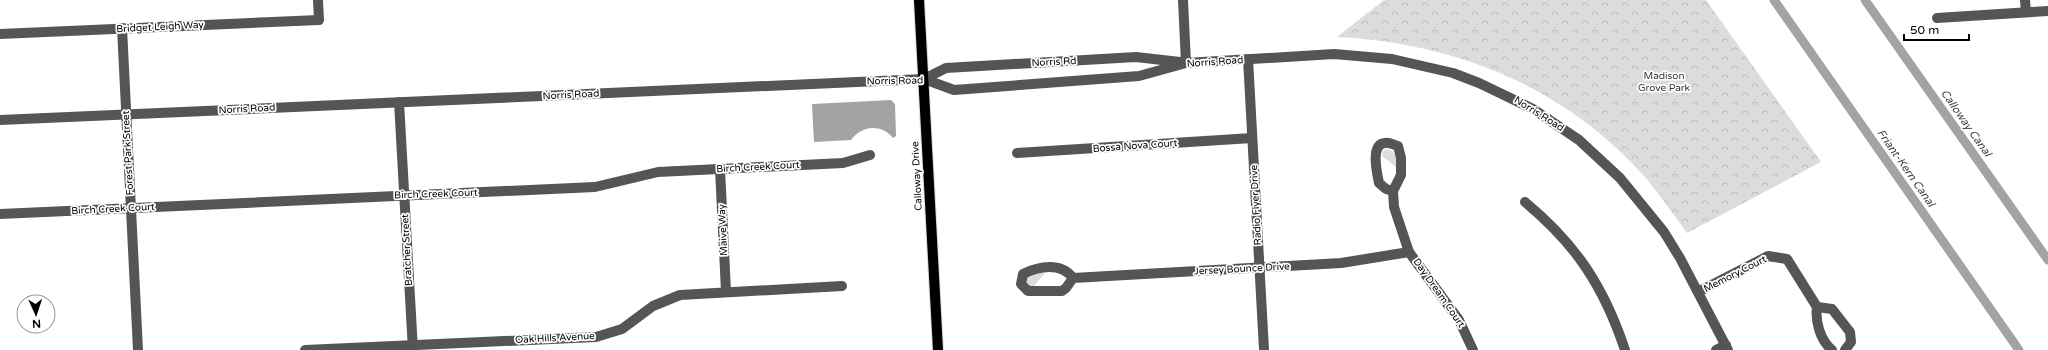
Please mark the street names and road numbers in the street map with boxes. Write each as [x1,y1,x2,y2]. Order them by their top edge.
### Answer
street label: Bridget Leigh Way [116,19,205,35]
street label: Norris Road [1186,54,1244,70]
street label: Norris Rd [1031,55,1077,69]
street label: Norris Road [867,75,923,87]
street label: Norris Road [542,88,600,102]
street label: Norris Road [1512,94,1566,134]
street label: Norris Road [218,102,276,116]
street label: Forest Park Street [120,110,136,196]
street label: Bossa Nova Court [1092,137,1178,155]
street label: Calloway Drive [909,141,925,211]
street label: Birch Creek Court [716,159,800,175]
street label: Radio Flyer Drive [1248,164,1264,246]
street label: Birch Creek Court [394,187,478,201]
street label: Birch Creek Court [71,201,155,217]
street label: Maive Way [716,203,730,256]
street label: Bratcher Street [399,214,415,286]
street label: Memory Court [1702,253,1769,295]
street label: Day Dream Court [1411,256,1467,330]
street label: Jersey Bounce Drive [1194,260,1291,278]
street label: Oak Hills Avenue [515,330,595,346]

